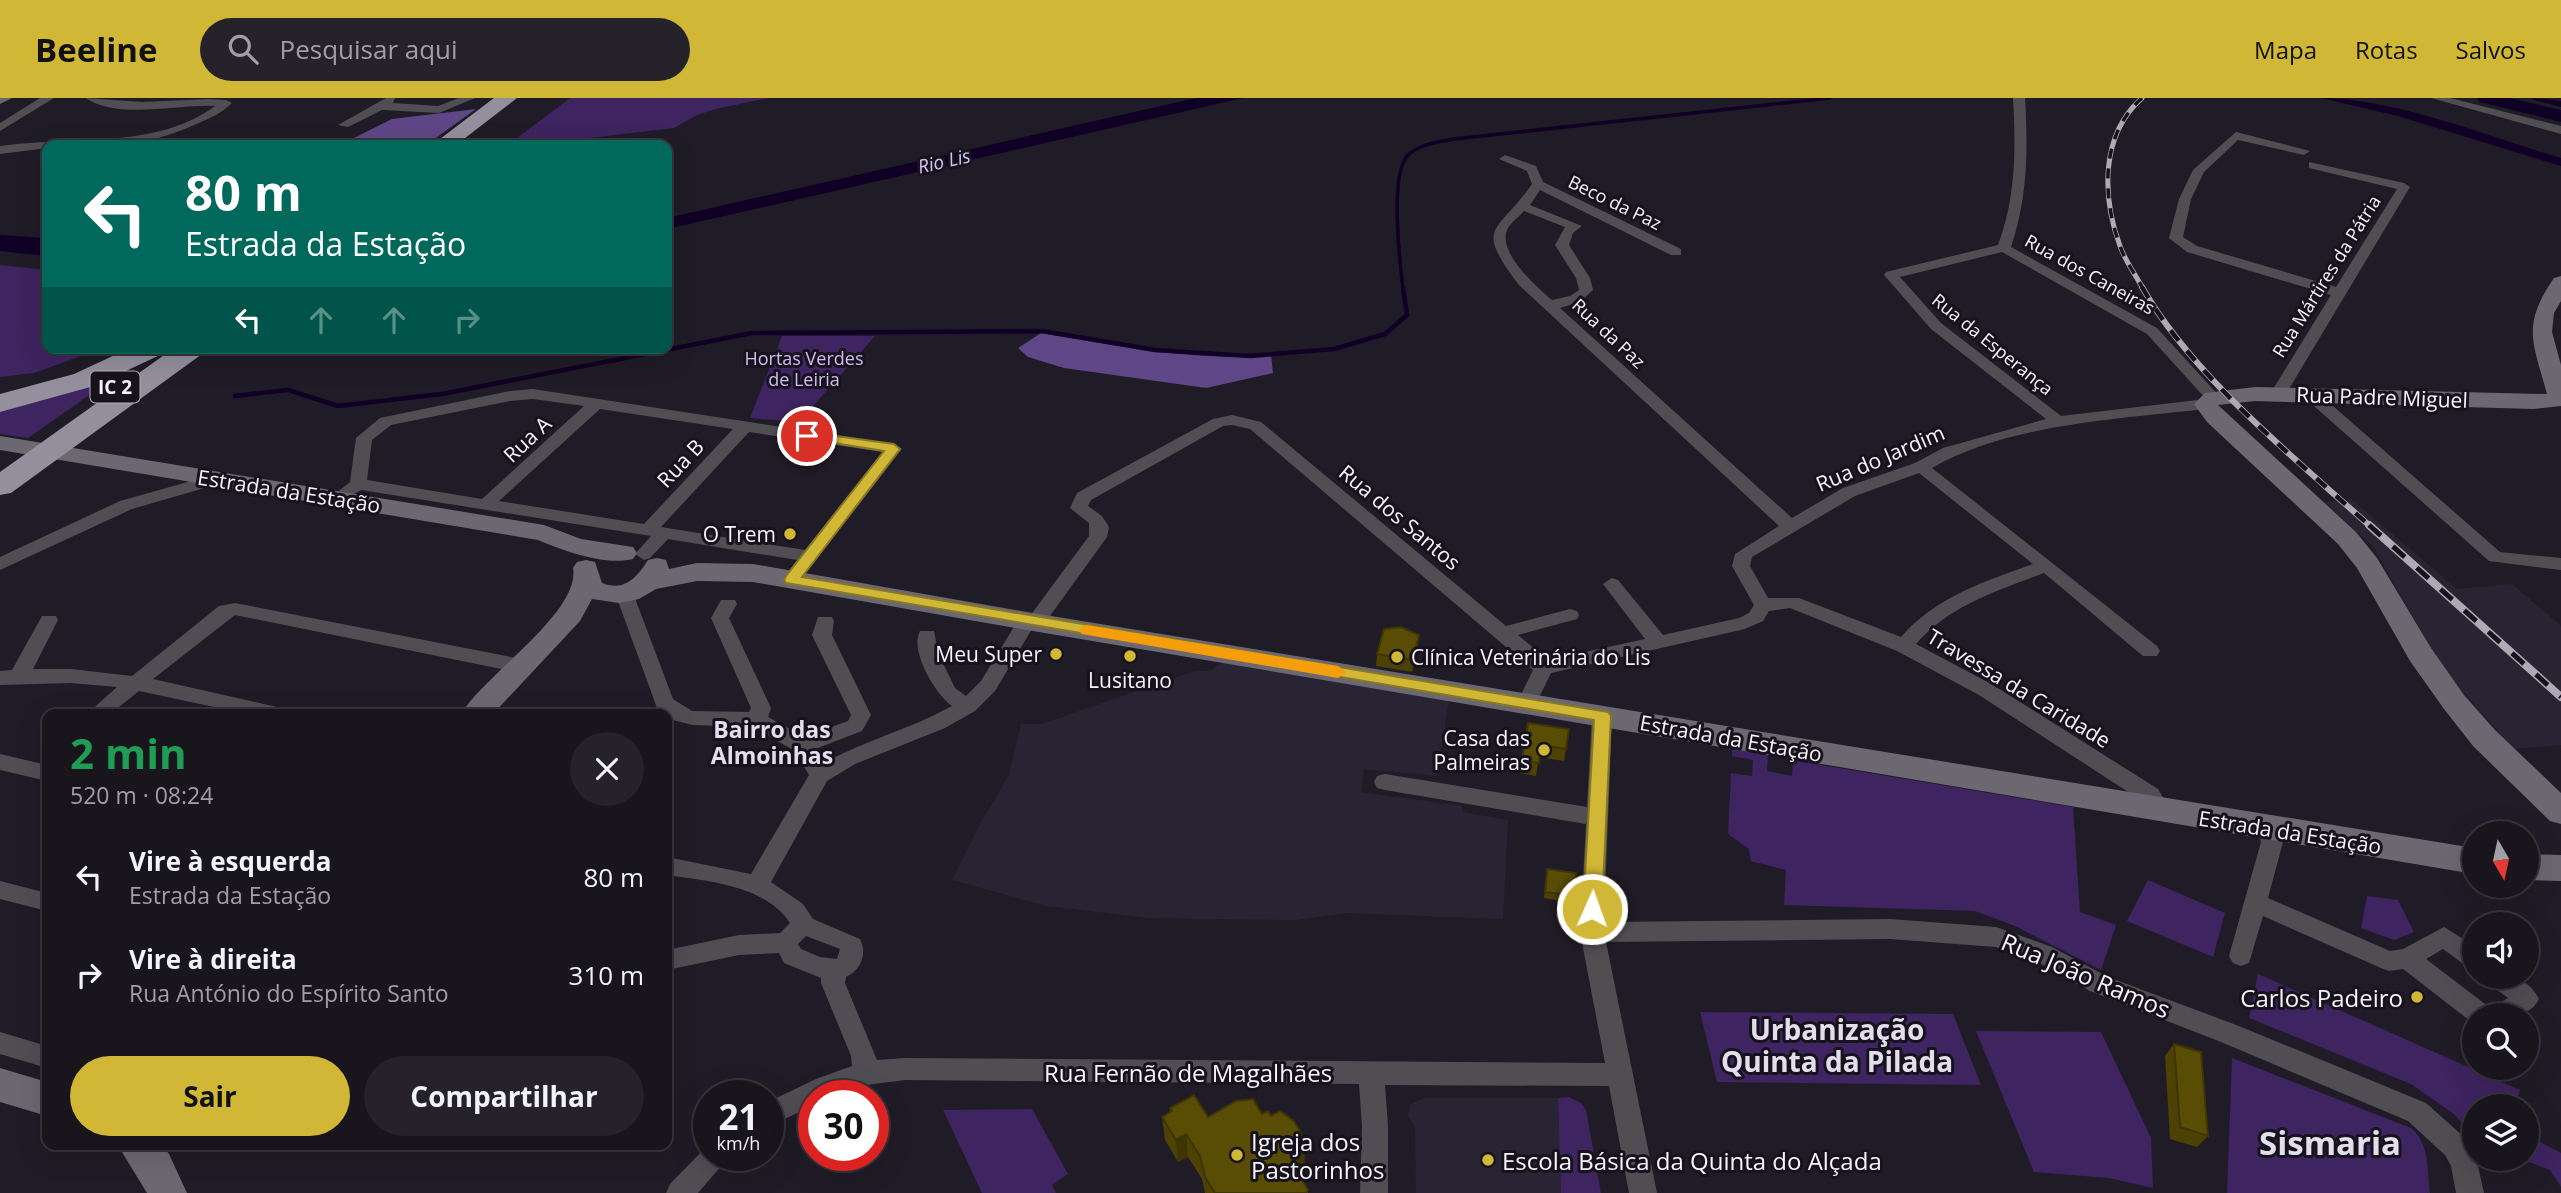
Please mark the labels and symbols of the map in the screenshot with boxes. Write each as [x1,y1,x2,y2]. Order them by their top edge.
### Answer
water label: Rio Lis [915,142,973,180]
street label: Beco da Paz [1564,169,1666,235]
street label: Rua Mártires da Pátria [2266,190,2386,362]
street label: Rua dos Caneiras [2021,228,2159,320]
street label: Rua da Esperança [1927,288,2059,400]
street label: Rua da Paz [1567,293,1651,373]
park label: Hortas Verdes de Leiria [744,346,864,391]
road number: IC 2 [90,372,140,402]
street label: Rua Padre Miguel [2296,380,2468,414]
pin [777,406,837,466]
street label: Rua A [497,409,558,468]
street label: Rua do Jardim [1811,418,1949,498]
street label: Rua B [650,433,710,493]
street label: Rua dos Santos [1334,458,1466,576]
street label: Estrada da Estação [196,463,382,519]
place label: O Trem [703,520,776,548]
marker: O Trem [782,526,798,542]
street label: Travessa da Caridade [1922,622,2116,754]
place label: Meu Super [935,640,1042,668]
place label: Clínica Veterinária do Lis [1411,643,1650,671]
marker: Meu Super [1048,646,1064,662]
marker: Lusitano [1122,648,1138,664]
marker: Clínica Veterinária do Lis [1389,649,1405,665]
place label: Lusitano [1088,666,1172,694]
street label: Estrada da Estação [1638,708,1824,768]
district label: Bairro das Almoinhas [711,713,833,771]
place label: Casa das Palmeiras [1434,724,1530,776]
marker: Casa das Palmeiras [1536,742,1552,758]
street label: Estrada da Estação [2197,804,2383,860]
north arrow [2462,821,2539,898]
position arrow [1555,872,1629,946]
street label: Rua João Ramos [1997,925,2175,1025]
place label: Carlos Padeiro [2240,981,2403,1014]
marker: Carlos Padeiro [2409,989,2425,1005]
district label: Urbanização Quinta da Pilada [1721,1010,1953,1080]
street label: Rua Fernão de Magalhães [1044,1056,1332,1089]
speed limit sign: 30 [798,1080,889,1171]
district label: Sismaria [2259,1120,2401,1165]
place label: Igreja dos Pastorinhos [1251,1125,1384,1186]
place label: Escola Básica da Quinta do Alçada [1502,1144,1882,1177]
marker: Igreja dos Pastorinhos [1229,1147,1245,1163]
marker: Escola Básica da Quinta do Alçada [1480,1152,1496,1168]

